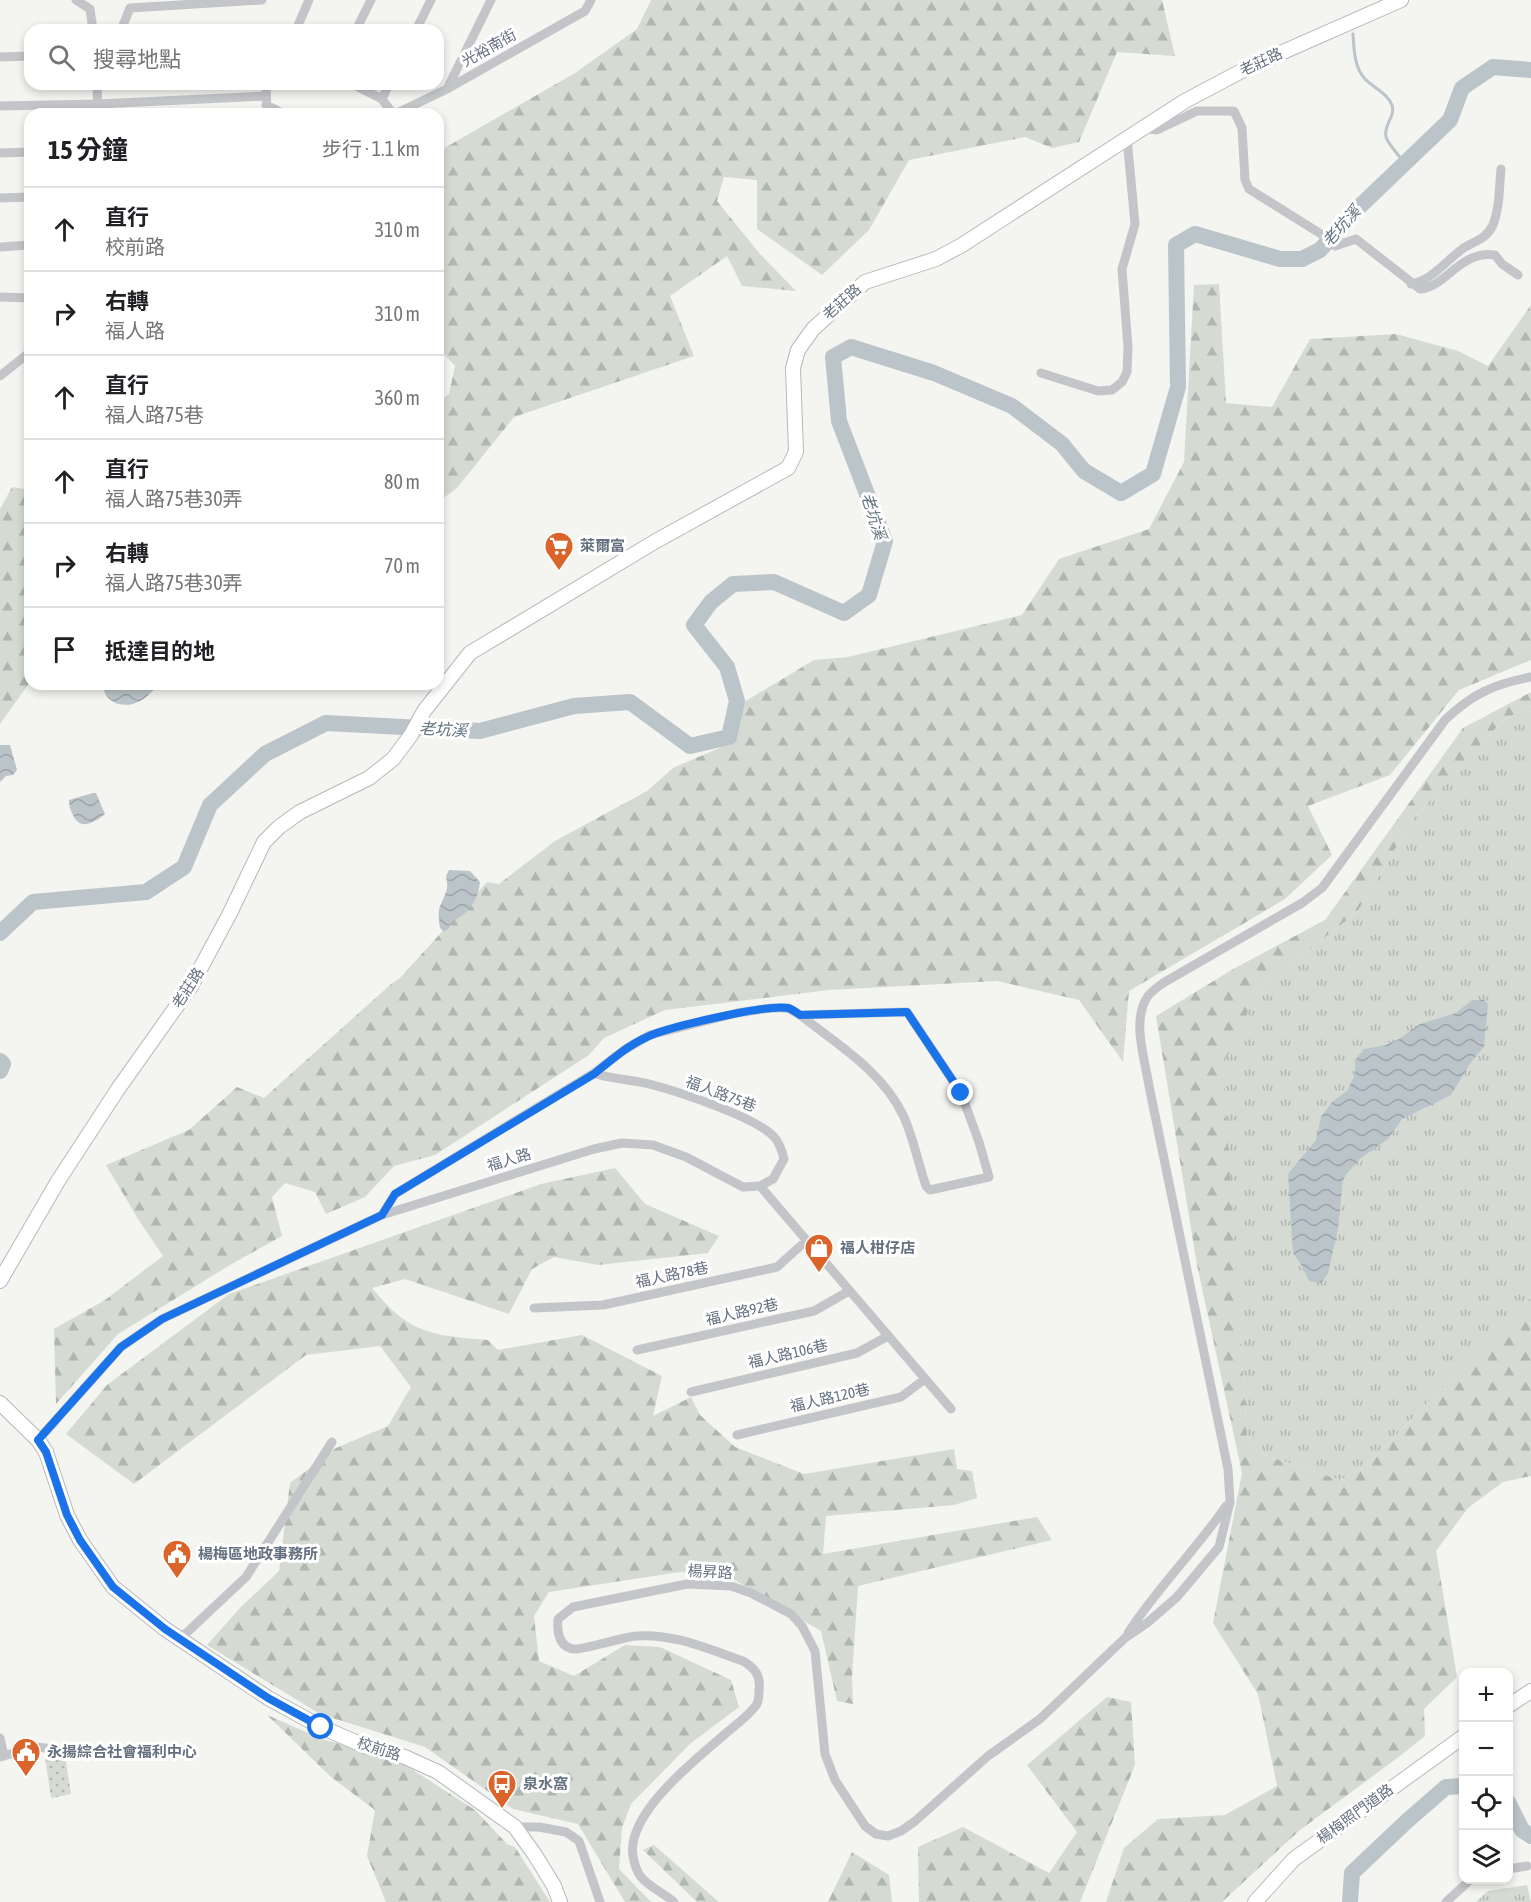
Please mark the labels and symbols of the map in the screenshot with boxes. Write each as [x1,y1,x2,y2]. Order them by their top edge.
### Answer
street label: 光裕南街 [458,26,519,70]
street label: 老莊路 [1237,44,1285,79]
water label: 老坑溪 [1318,201,1365,250]
street label: 老莊路 [819,280,864,323]
water label: 老坑溪 [858,490,891,544]
supermarket icon: 萊爾富 [543,530,575,572]
place label: 萊爾富 [580,537,625,554]
water label: 老坑溪 [419,719,469,739]
street label: 老莊路 [168,964,207,1011]
street label: 福人路75巷 [684,1072,759,1115]
route end [947,1079,973,1105]
street label: 福人路 [485,1145,533,1174]
shop icon: 福人柑仔店 [803,1232,835,1274]
place label: 福人柑仔店 [840,1239,915,1256]
street label: 福人路78巷 [634,1258,710,1291]
street label: 福人路92巷 [704,1295,780,1328]
street label: 福人路106巷 [746,1336,829,1371]
street label: 福人路120巷 [788,1380,871,1415]
public building icon: 楊梅區地政事務所 [161,1538,193,1580]
place label: 楊梅區地政事務所 [198,1545,318,1562]
street label: 楊昇路 [687,1562,733,1581]
route start [307,1713,333,1739]
street label: 校前路 [355,1733,403,1764]
public building icon: 永揚綜合社會福利中心 [10,1736,42,1778]
place label: 永揚綜合社會福利中心 [47,1743,197,1760]
bus stop icon: 泉水窩 [486,1768,518,1810]
place label: 泉水窩 [523,1775,568,1792]
street label: 楊梅照門道路 [1313,1780,1396,1847]

